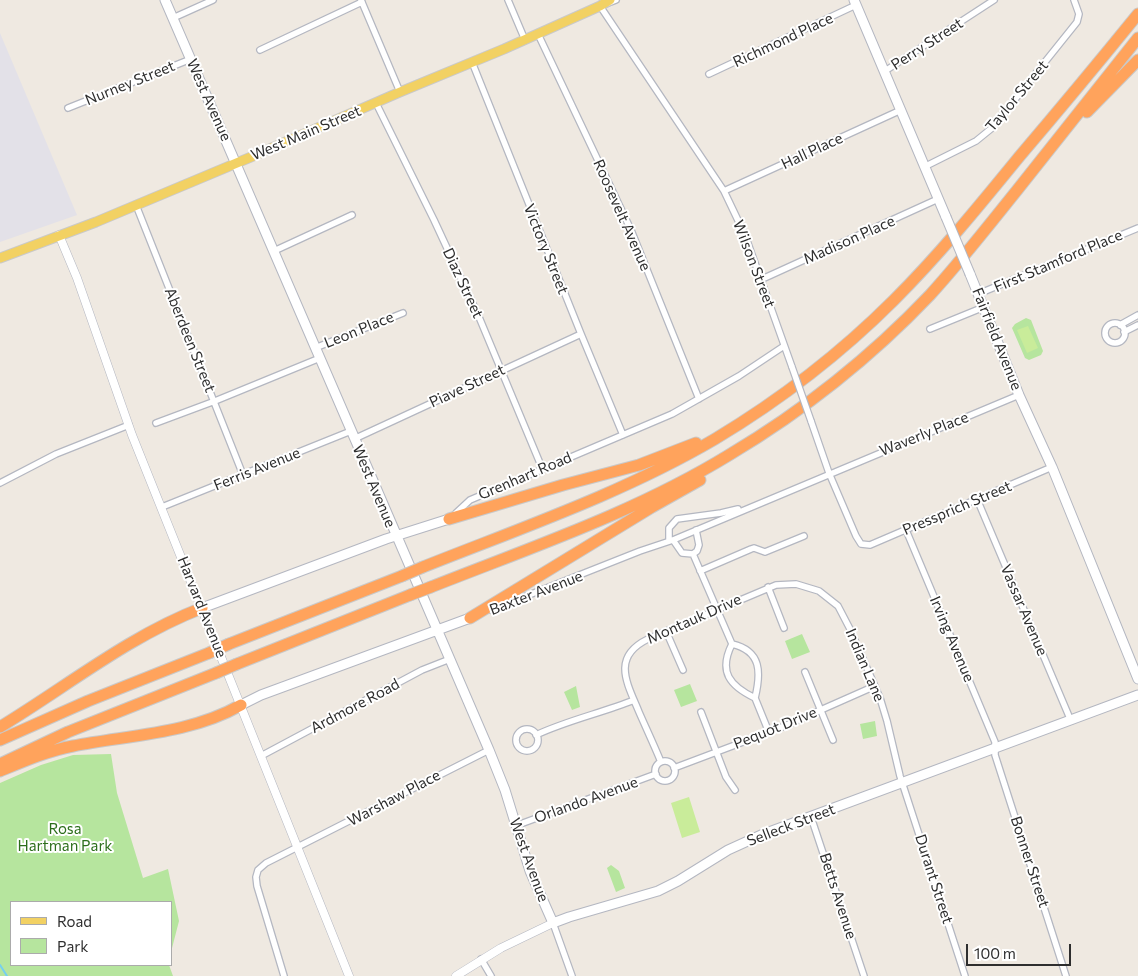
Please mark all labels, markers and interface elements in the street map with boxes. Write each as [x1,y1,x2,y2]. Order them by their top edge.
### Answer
street label: Richmond Place [730,9,836,71]
street label: Perry Street [888,14,966,74]
street label: West Avenue [183,56,235,144]
street label: Nurney Street [83,57,177,109]
street label: Taylor Street [982,57,1052,135]
street label: West Main Street [248,102,364,164]
street label: Hall Place [778,129,846,173]
street label: Roosevelt Avenue [589,157,655,273]
street label: Victory Street [520,201,572,297]
street label: Madison Place [800,212,898,268]
street label: Wilson Street [729,218,779,310]
street label: First Stamford Place [991,226,1125,296]
street label: Diaz Street [439,245,487,321]
street label: Aberdeen Street [161,285,219,395]
street label: Fairfield Avenue [968,285,1026,393]
street label: Leon Place [322,308,396,352]
street label: Piave Street [426,361,508,411]
street label: Waverly Place [877,408,971,460]
street label: West Avenue [349,442,399,530]
street label: Ferris Avenue [211,443,303,495]
street label: Grenhart Road [476,448,574,504]
street label: Pressprich Street [900,477,1014,539]
street label: Harvard Avenue [173,554,231,660]
street label: Vassar Avenue [997,562,1051,658]
street label: Baxter Avenue [487,567,585,619]
street label: Montauk Drive [644,590,744,648]
street label: Irving Avenue [926,593,978,685]
street label: Indian Lane [842,626,888,704]
street label: Ardmore Road [307,675,403,737]
street label: Pequot Drive [731,703,819,753]
street label: Warshaw Place [345,766,443,830]
street label: Orlando Avenue [532,773,640,827]
street label: Selleck Street [744,800,838,850]
street label: Bonner Street [1007,814,1053,910]
street label: West Avenue [505,816,553,904]
park label: Rosa Hartman Park [17,820,113,855]
street label: Durant Street [911,832,957,926]
street label: Betts Avenue [816,851,860,941]
legend [10,901,172,966]
text: Road [57,912,92,930]
scale bar [968,934,1073,966]
text: Park [57,937,88,955]
text: 100 m [974,944,1016,962]

